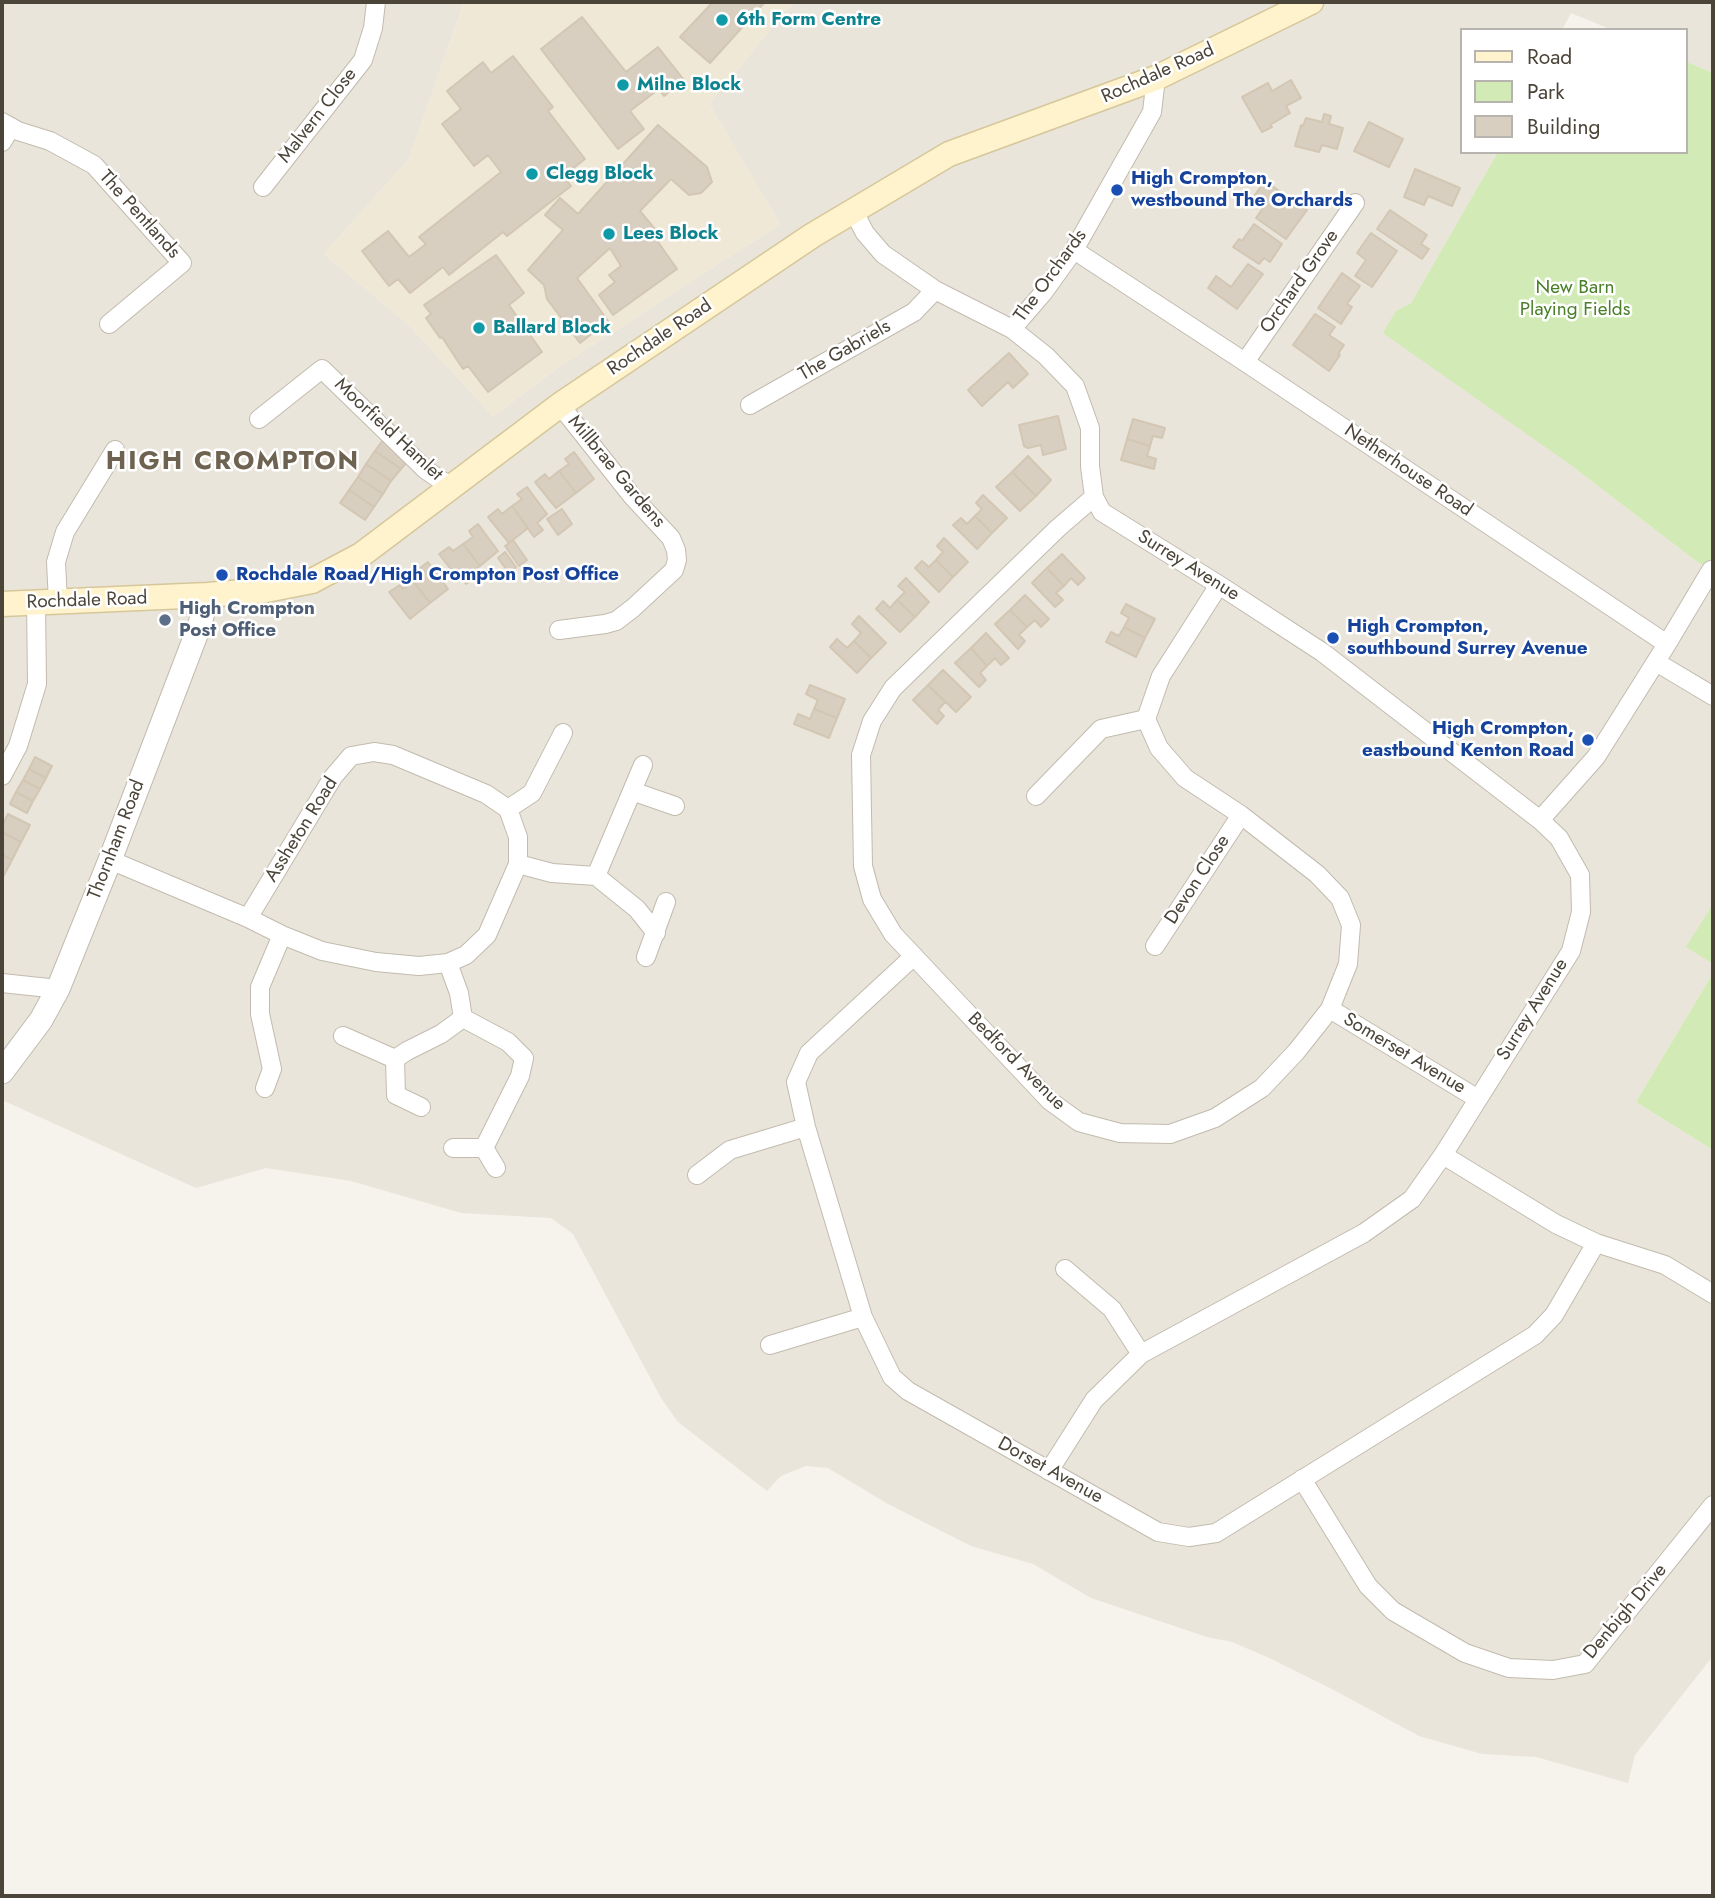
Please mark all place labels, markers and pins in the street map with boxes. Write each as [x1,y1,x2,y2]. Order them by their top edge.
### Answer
place label: 6th Form Centre [736,9,881,31]
marker: 6th Form Centre [714,12,730,28]
place label: Milne Block [637,74,741,96]
marker: Milne Block [615,77,631,93]
place label: Clegg Block [546,163,654,185]
marker: Clegg Block [524,166,540,182]
place label: High Crompton, westbound The Orchards [1131,168,1353,212]
marker: High Crompton, westbound The Orchards [1109,182,1125,198]
place label: Lees Block [623,223,718,245]
marker: Lees Block [601,226,617,242]
place label: Ballard Block [493,317,611,339]
marker: Ballard Block [471,320,487,336]
place label: Rochdale Road/High Crompton Post Office [236,564,619,586]
marker: Rochdale Road/High Crompton Post Office [214,567,230,583]
place label: High Crompton Post Office [179,598,315,642]
marker: High Crompton Post Office [157,612,173,628]
place label: High Crompton, southbound Surrey Avenue [1347,616,1588,660]
marker: High Crompton, southbound Surrey Avenue [1325,630,1341,646]
place label: High Crompton, eastbound Kenton Road [1362,718,1574,762]
marker: High Crompton, eastbound Kenton Road [1580,732,1596,748]

